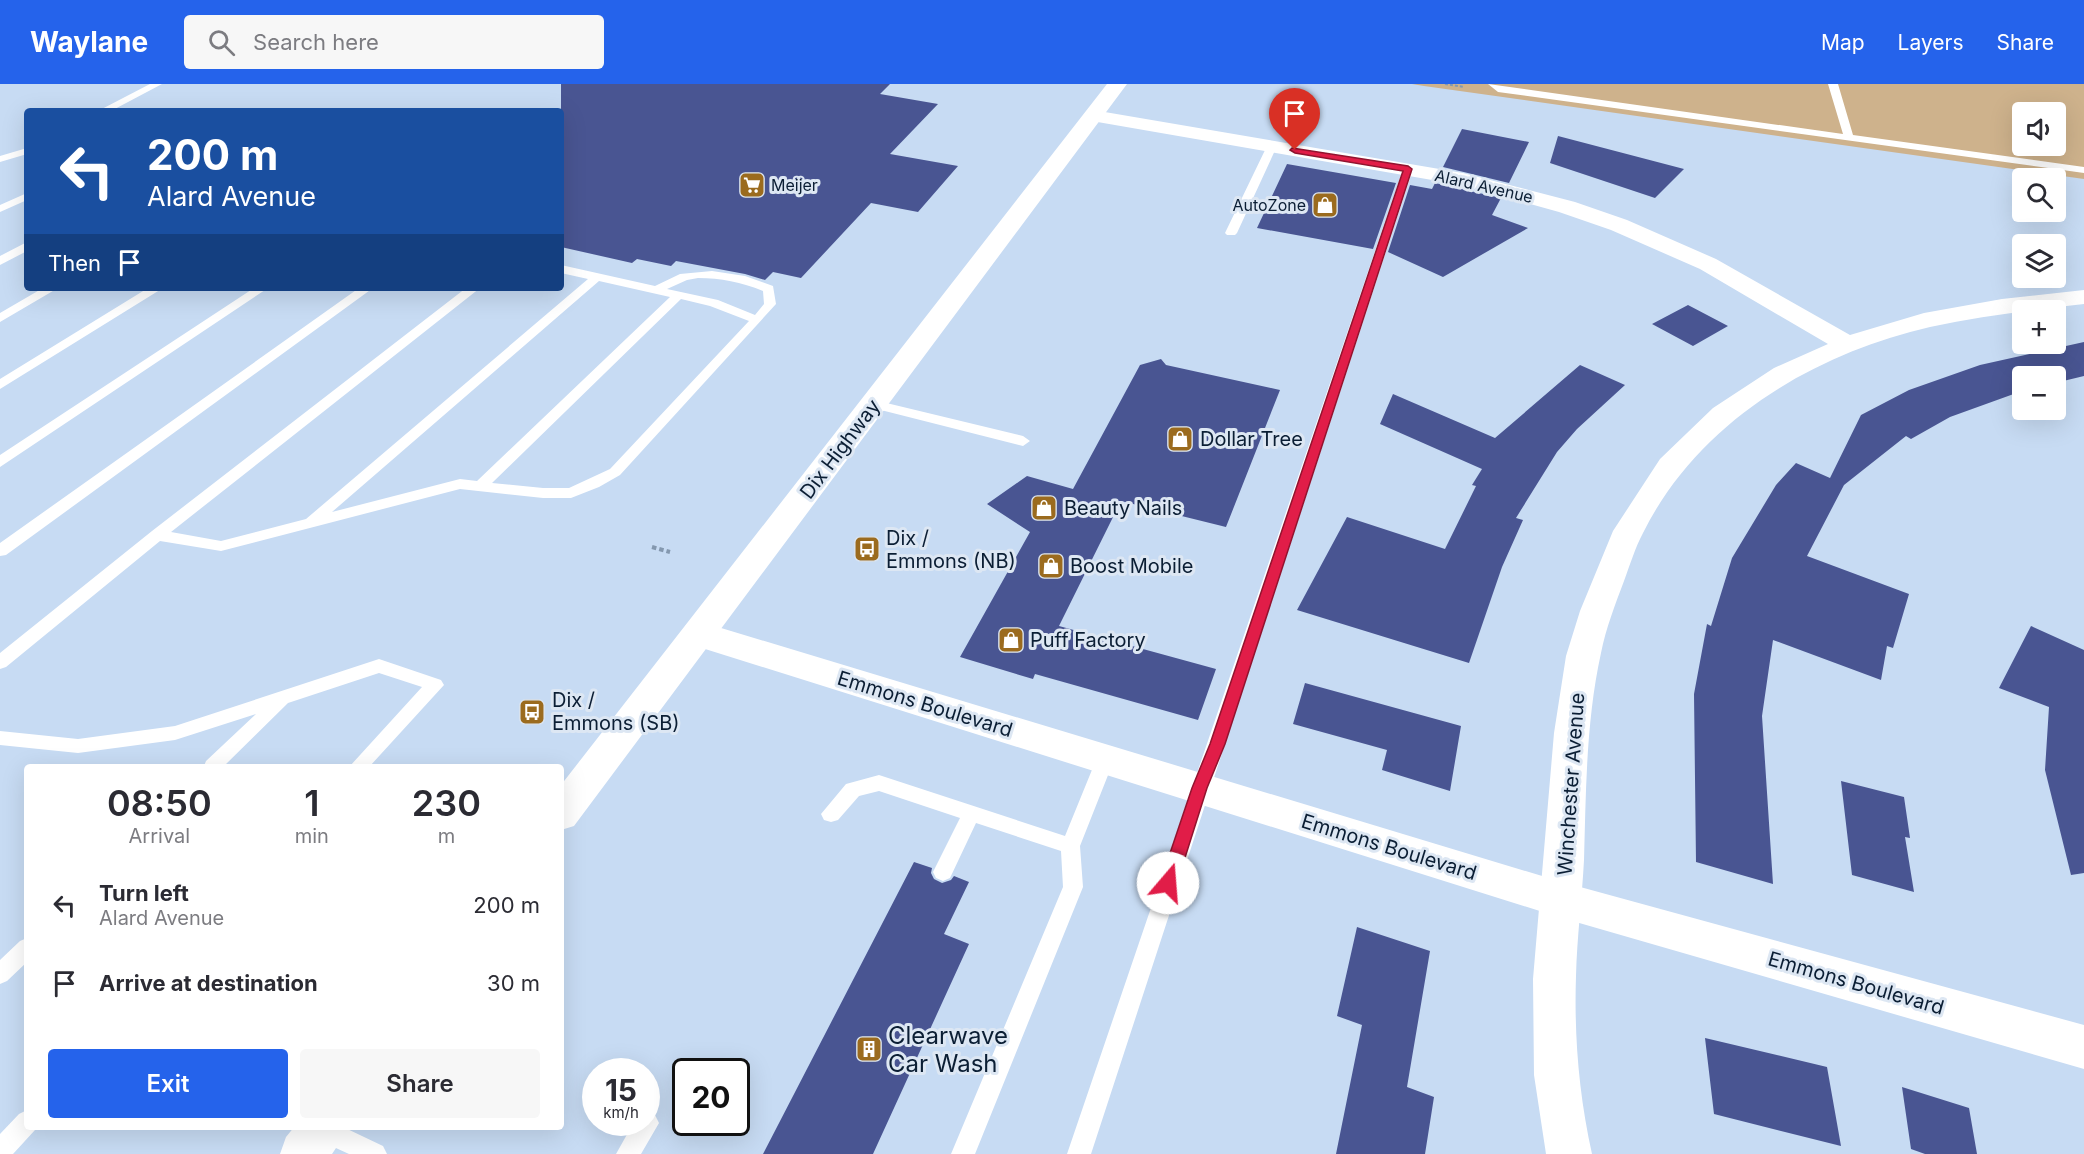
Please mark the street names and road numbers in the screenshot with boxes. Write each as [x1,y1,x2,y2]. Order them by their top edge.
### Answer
street label: Alard Avenue [1433,165,1535,207]
street label: Dix Highway [795,395,885,503]
street label: Emmons Boulevard [835,666,1015,742]
street label: Winchester Avenue [1553,692,1589,876]
street label: Emmons Boulevard [1299,809,1479,885]
street label: Emmons Boulevard [1765,946,1947,1020]

